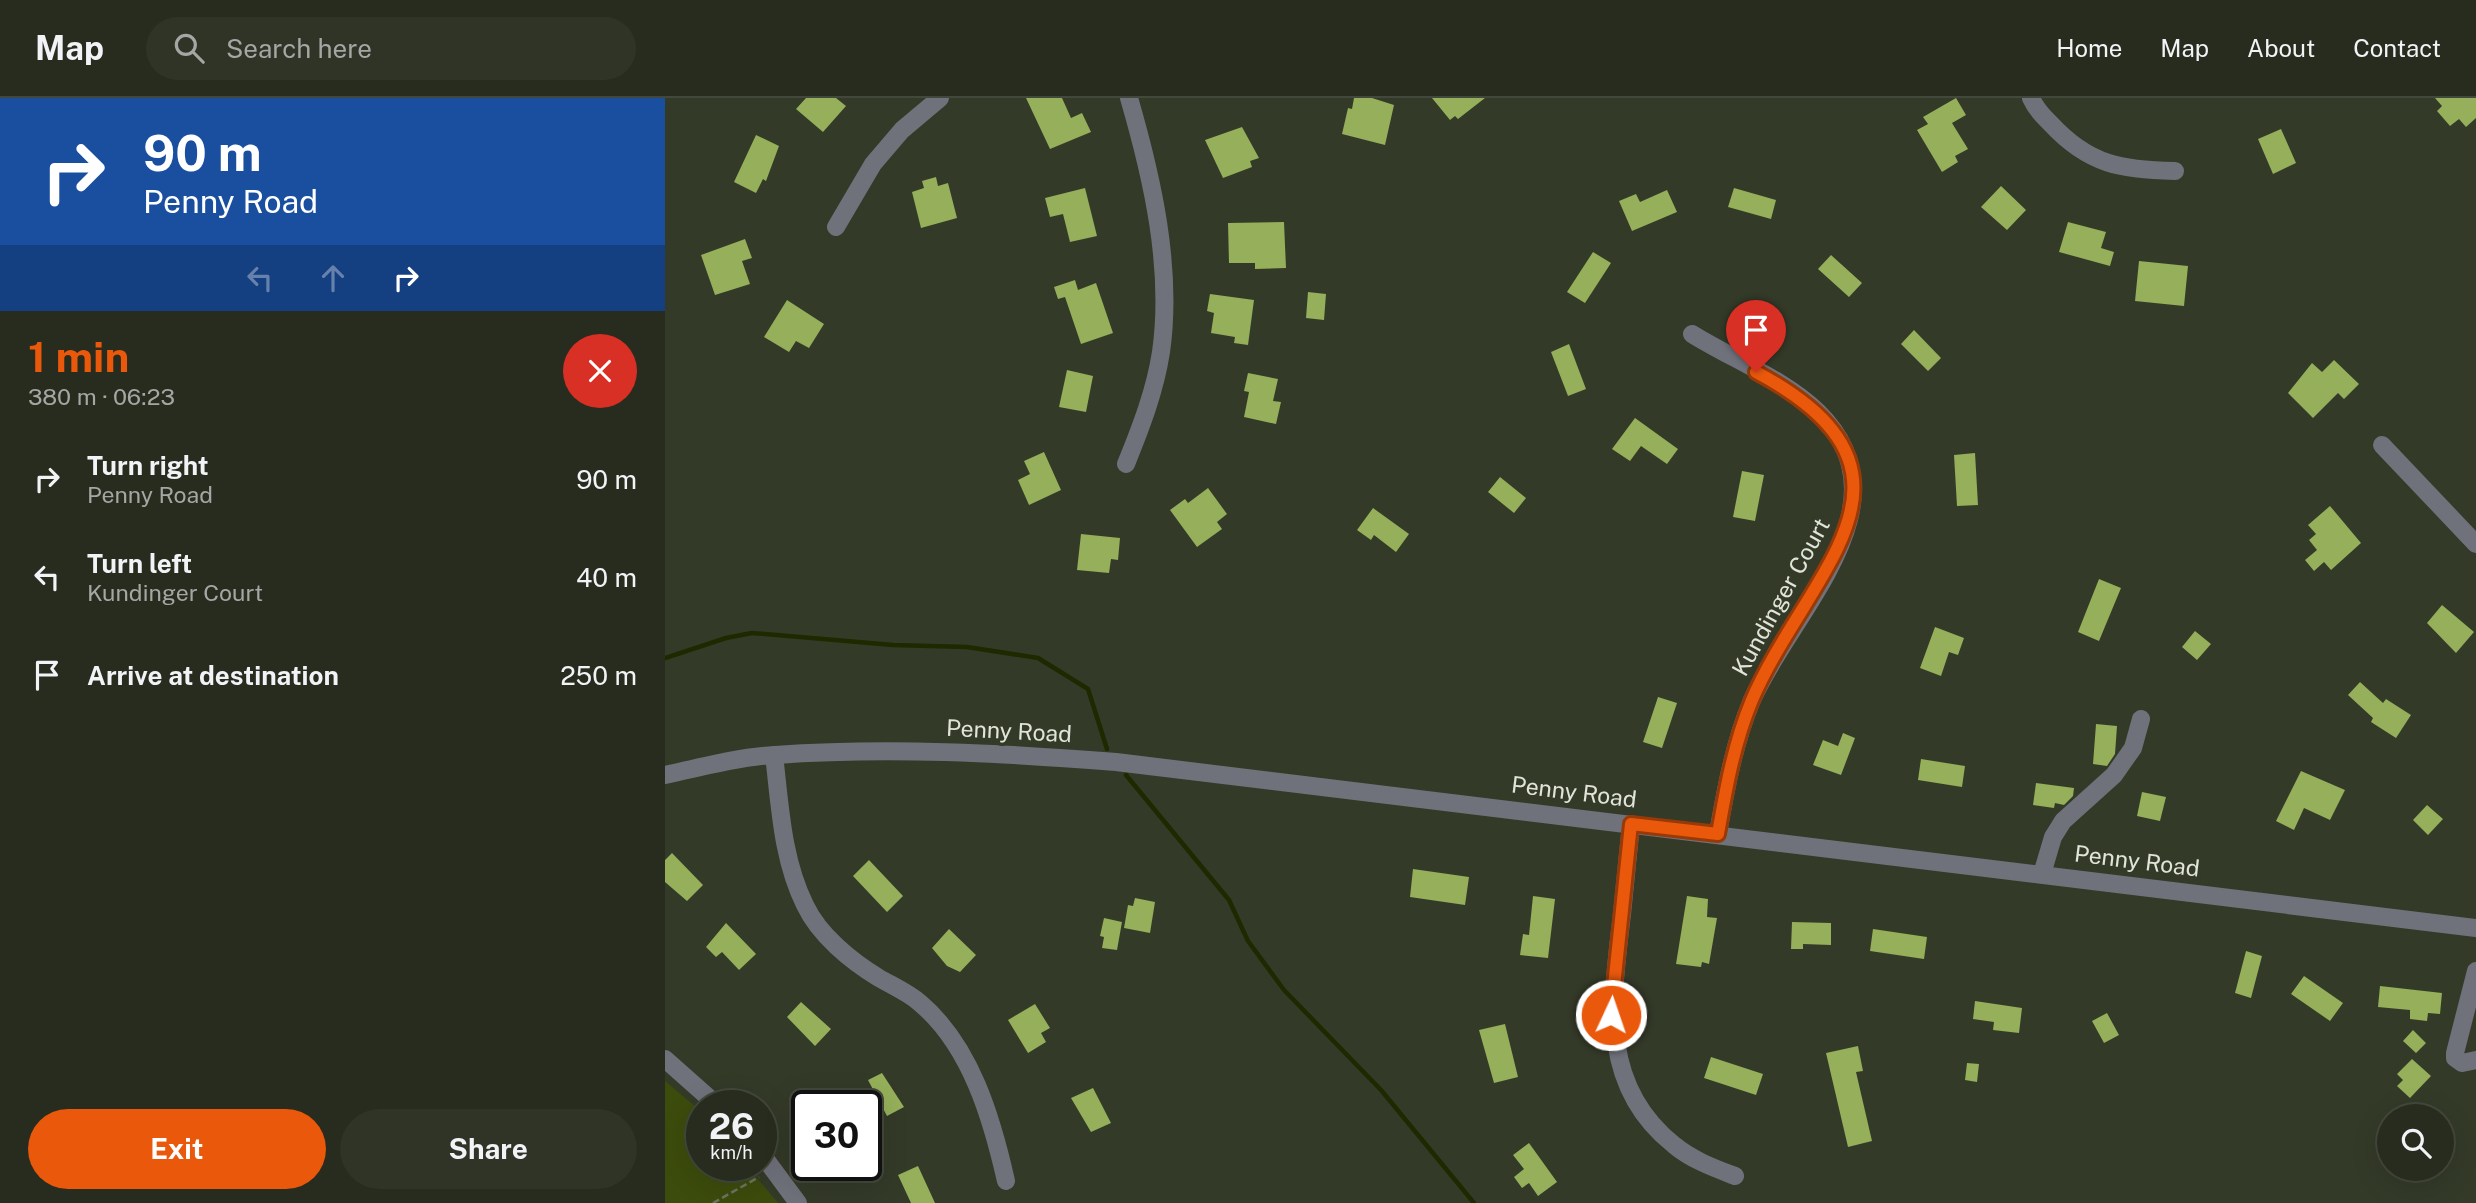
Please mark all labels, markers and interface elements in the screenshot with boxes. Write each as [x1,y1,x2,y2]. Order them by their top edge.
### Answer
search box [146,17,636,80]
text: Map [35,29,104,67]
icon: search [170,29,208,67]
text: Search here [226,33,372,64]
text: Home [2056,34,2122,62]
text: Map [2160,34,2209,62]
text: About [2247,34,2315,62]
text: Contact [2353,34,2441,62]
text: 90 m [143,124,262,182]
icon: right [28,126,119,217]
text: Penny Road [143,183,318,220]
icon: left [241,259,279,297]
icon: ahead [314,259,352,297]
icon: right [387,259,425,297]
pin [1726,300,1786,372]
icon: arrive [1737,311,1775,349]
text: 1 min [28,332,129,381]
button: close [563,334,637,408]
text: 380 m · 06:23 [28,383,175,410]
text: Turn right [87,450,209,481]
icon: right [28,460,66,498]
text: 90 m [576,464,637,495]
text: Penny Road [87,481,213,508]
street label: Kundinger Court [1726,513,1835,680]
text: Turn left [87,548,192,579]
icon: left [28,558,66,596]
text: 40 m [576,562,637,593]
text: Kundinger Court [87,579,263,606]
icon: arrive [28,656,66,694]
text: Arrive at destination [87,660,339,691]
text: 250 m [560,660,637,691]
street label: Penny Road [945,714,1073,747]
street label: Penny Road [1510,770,1638,813]
street label: Penny Road [2073,839,2201,882]
position arrow [1574,978,1648,1052]
speed limit sign: 30 [791,1090,882,1181]
map controls [2377,1104,2454,1181]
button: search [2377,1104,2454,1181]
text: 26 [709,1106,754,1147]
button: Exit [28,1109,326,1189]
button: Share [340,1109,637,1189]
text: km/h [710,1142,753,1163]

